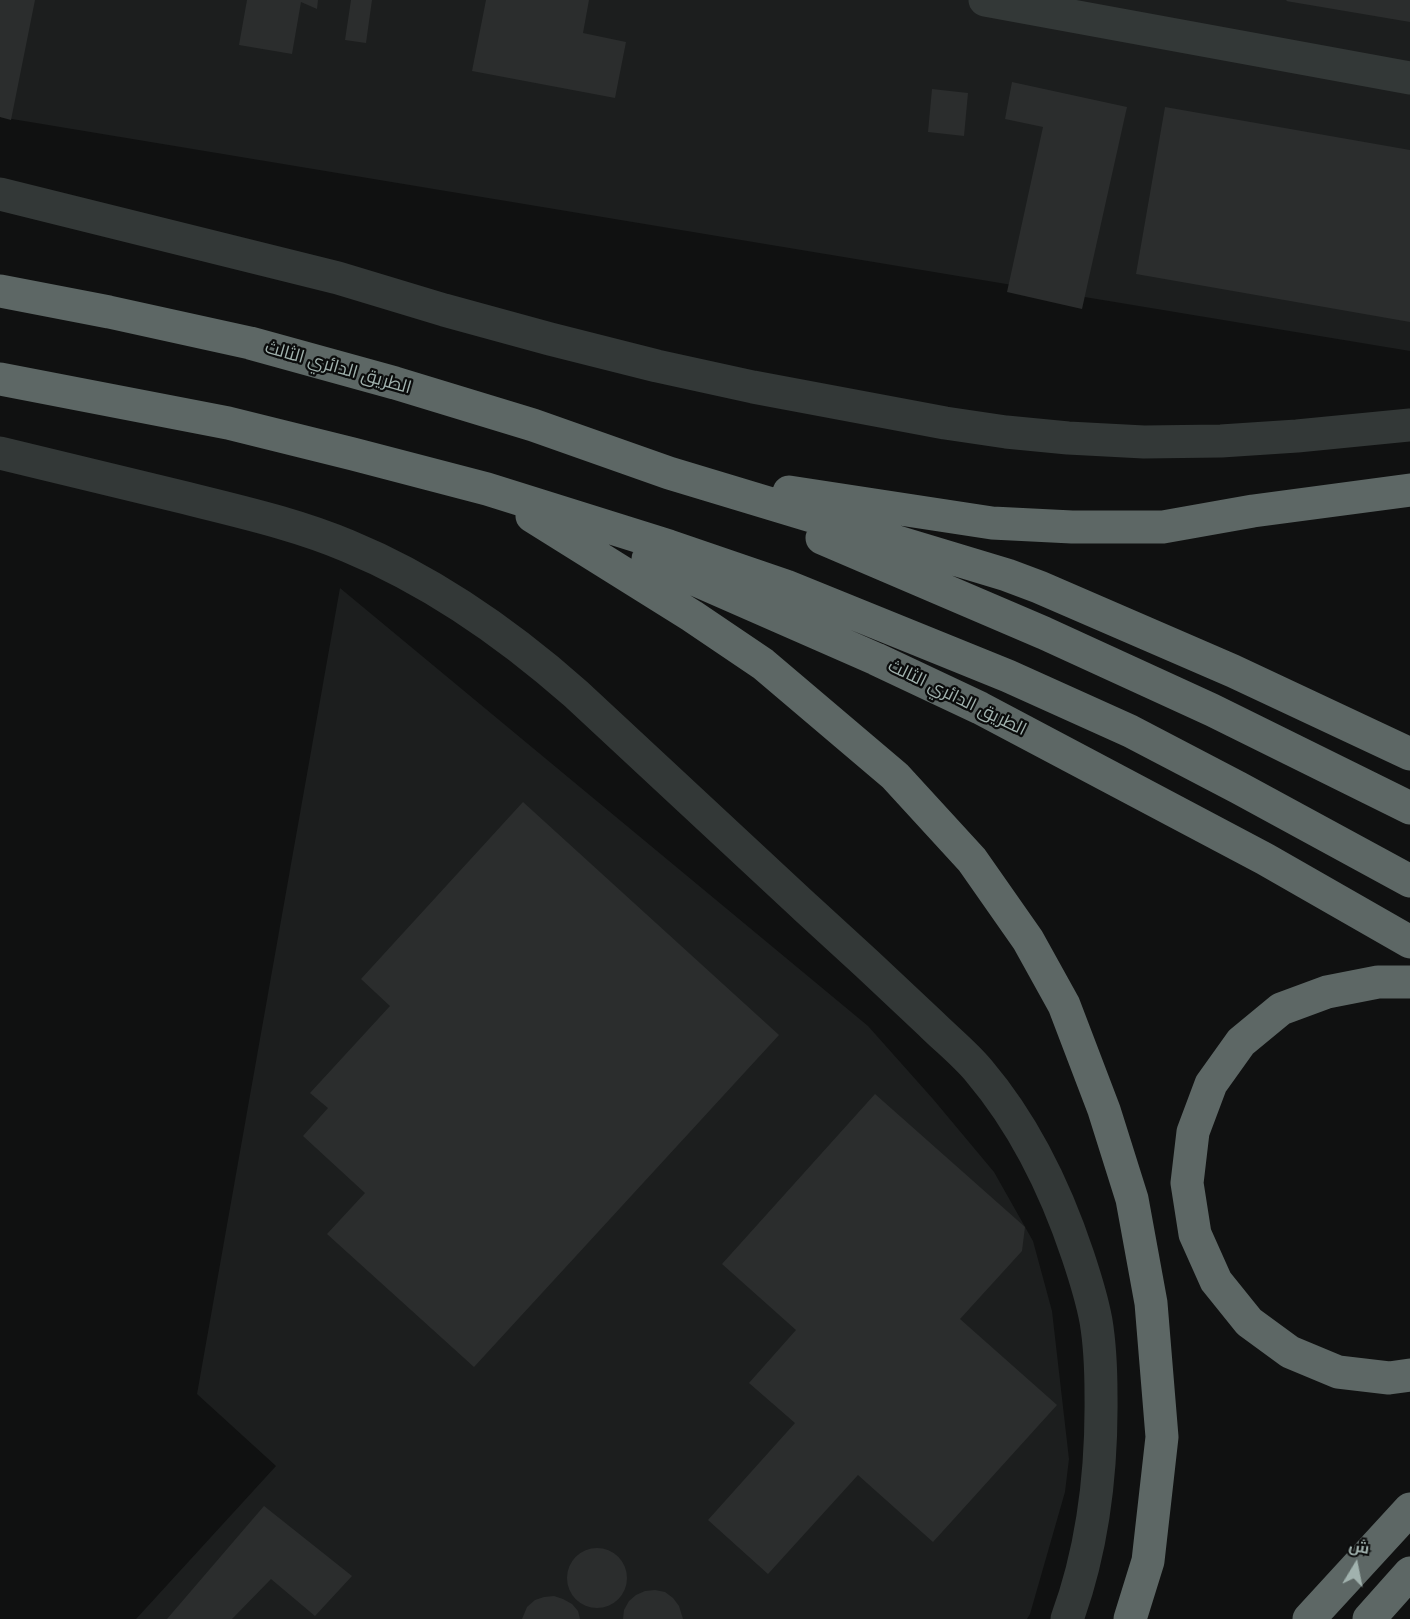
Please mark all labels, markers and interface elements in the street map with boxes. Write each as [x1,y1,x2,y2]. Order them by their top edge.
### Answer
street label: الطريق الدائري الثالث [262,337,414,399]
street label: الطريق الدائري الثالث [884,655,1030,741]
north arrow [1326,1535,1386,1595]
text: ش [1347,1536,1371,1558]

